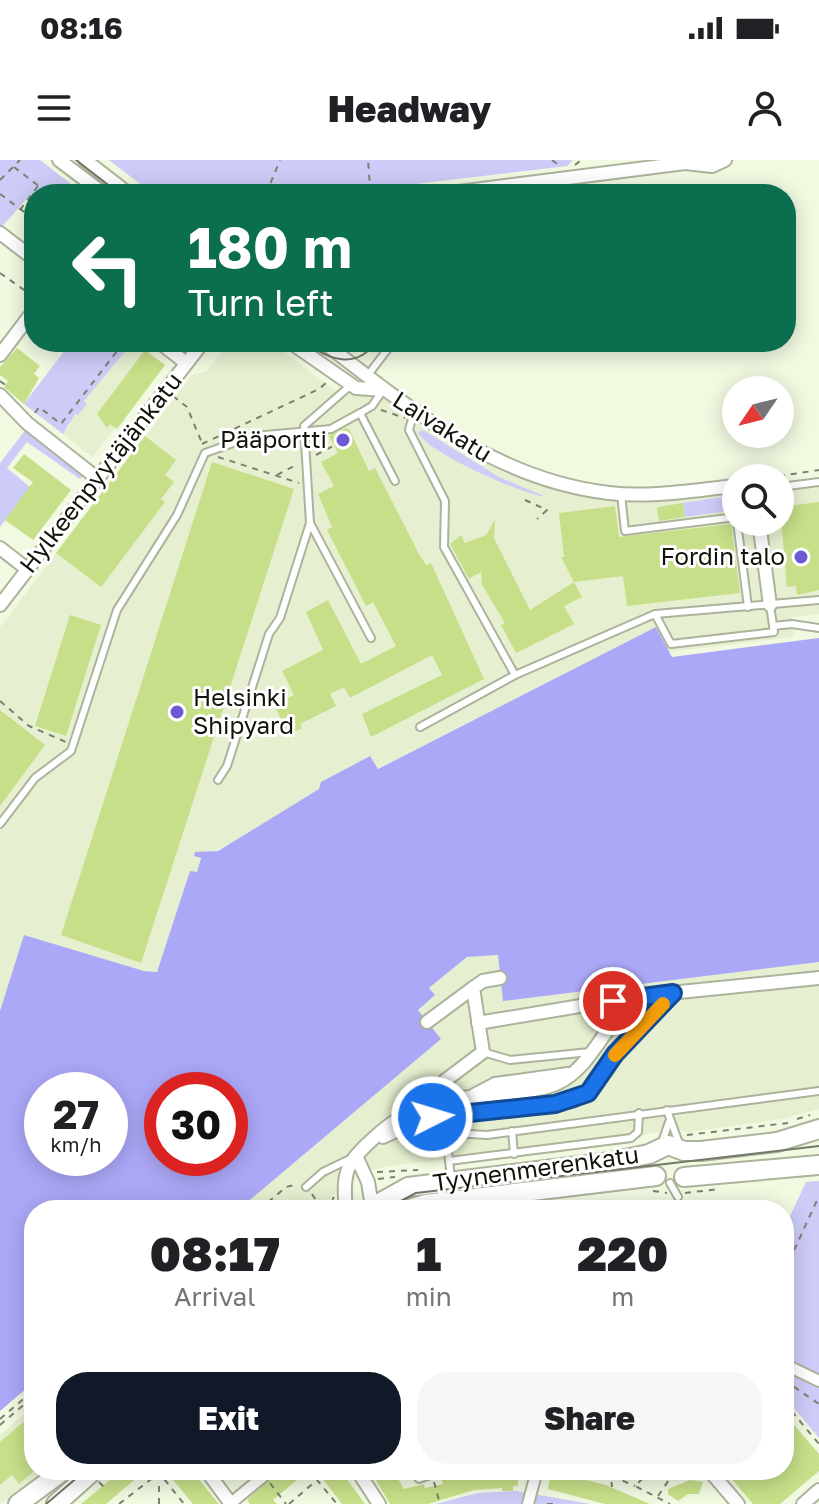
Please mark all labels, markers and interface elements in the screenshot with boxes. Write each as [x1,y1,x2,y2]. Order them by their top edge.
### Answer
text: 08:16 [40,10,123,46]
icon: menu [32,86,76,130]
icon: person [743,86,787,130]
text: Headway [328,87,491,130]
text: 180 m [188,213,352,280]
icon: left [56,216,160,320]
text: Turn left [188,281,334,324]
street label: Hylkeenpyytäjänkatu [13,366,187,578]
north arrow [722,376,794,448]
map controls [722,376,794,536]
street label: Laivakatu [388,384,498,467]
place label: Pääportti [220,424,327,453]
marker: Pääportti [334,431,352,449]
button: search [722,464,794,536]
place label: Fordin talo [660,541,785,570]
marker: Fordin talo [792,548,810,566]
place label: Helsinki Shipyard [193,682,294,739]
marker: Helsinki Shipyard [168,703,186,721]
pin [579,967,647,1035]
icon: arrive [591,979,635,1023]
speed limit sign: 30 [144,1072,248,1176]
position arrow [390,1075,474,1159]
text: 27 [53,1090,99,1138]
text: km/h [51,1132,101,1156]
street label: Tyynenmerenkatu [431,1139,641,1196]
text: 08:17 [150,1224,280,1282]
text: 1 [416,1224,441,1282]
text: 220 [577,1224,668,1282]
text: Arrival [174,1281,256,1312]
text: min [406,1281,452,1312]
text: m [611,1281,634,1312]
button: Exit [56,1372,401,1464]
button: Share [417,1372,762,1464]

